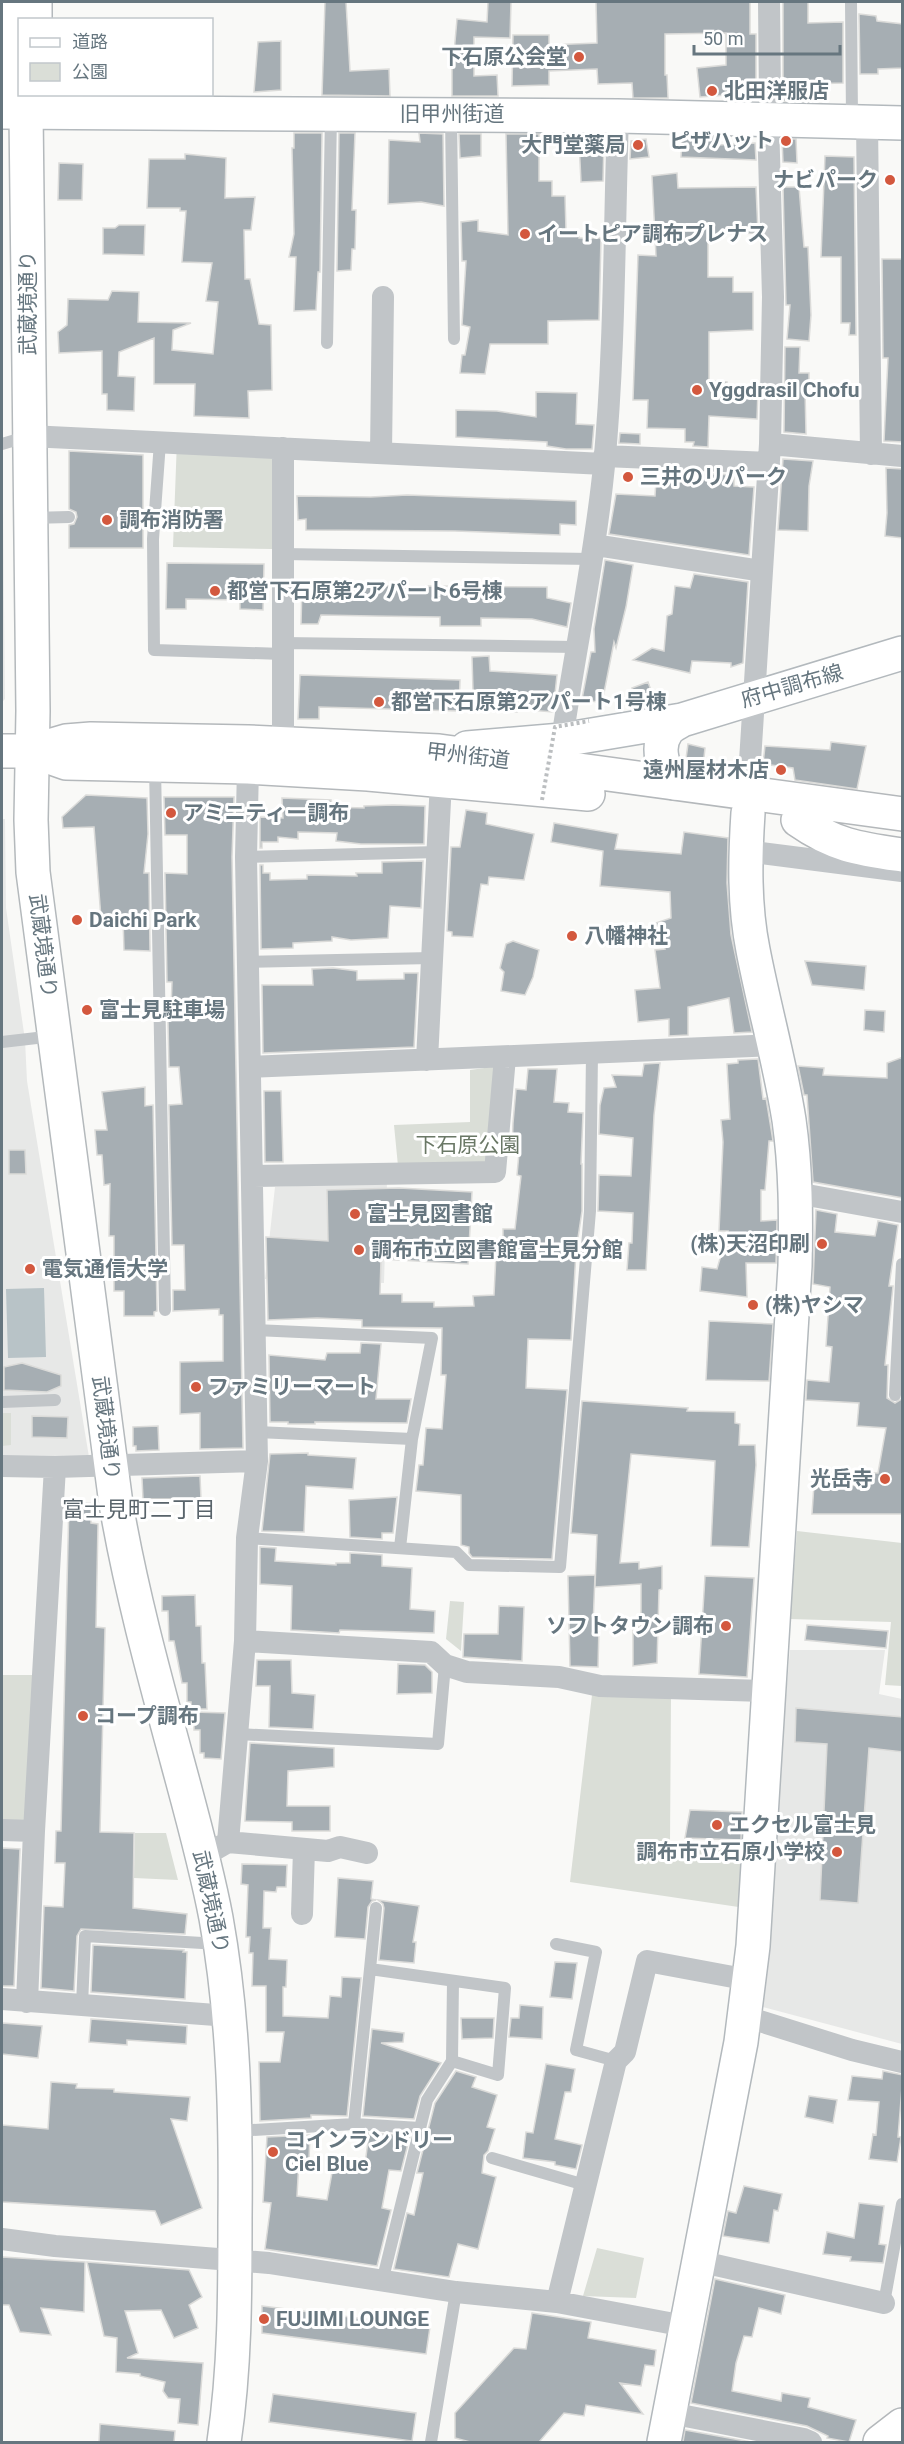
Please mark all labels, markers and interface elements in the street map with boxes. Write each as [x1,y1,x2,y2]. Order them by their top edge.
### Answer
legend [18,18,213,96]
scale bar [694,18,840,56]
text: 50 m [703,28,743,49]
text: 道路 [72,31,108,52]
place label: 下石原公会堂 [441,45,567,69]
marker: 下石原公会堂 [572,50,586,64]
text: 公園 [72,61,108,82]
place label: 北田洋服店 [724,79,829,103]
marker: 北田洋服店 [705,84,719,98]
street label: 旧甲州街道 [400,102,505,126]
place label: ピザハット [669,129,774,153]
place label: 大門堂薬局 [521,133,626,157]
marker: ピザハット [779,134,793,148]
marker: 大門堂薬局 [631,138,645,152]
place label: ナビパーク [773,168,878,192]
marker: ナビパーク [883,173,897,187]
place label: イートピア調布プレナス [537,222,768,246]
marker: イートピア調布プレナス [518,227,532,241]
street label: 武蔵境通り [16,251,40,356]
place label: Yggdrasil Chofu [709,378,860,402]
marker: Yggdrasil Chofu [690,383,704,397]
place label: 三井のリパーク [640,465,787,489]
marker: 三井のリパーク [621,470,635,484]
place label: 調布消防署 [119,508,224,532]
marker: 調布消防署 [100,513,114,527]
place label: 都営下石原第2アパート6号棟 [227,579,503,603]
marker: 都営下石原第2アパート6号棟 [208,584,222,598]
street label: 府中調布線 [738,660,846,712]
place label: 都営下石原第2アパート1号棟 [391,690,667,714]
marker: 都営下石原第2アパート1号棟 [372,695,386,709]
street label: 甲州街道 [425,739,511,773]
place label: 遠州屋材木店 [643,758,769,782]
marker: 遠州屋材木店 [774,763,788,777]
place label: アミニティー調布 [183,801,349,825]
marker: アミニティー調布 [164,806,178,820]
street label: 武蔵境通り [25,892,61,1000]
place label: Daichi Park [89,908,197,932]
marker: Daichi Park [70,913,84,927]
place label: 八幡神社 [584,924,668,948]
marker: 八幡神社 [565,929,579,943]
place label: 富士見駐車場 [99,998,225,1022]
marker: 富士見駐車場 [80,1003,94,1017]
park label: 下石原公園 [416,1133,521,1157]
place label: 富士見図書館 [367,1202,493,1226]
marker: 富士見図書館 [348,1207,362,1221]
place label: (株)天沼印刷 [690,1232,810,1256]
marker: (株)天沼印刷 [815,1237,829,1251]
place label: 調布市立図書館富士見分館 [371,1238,623,1262]
marker: 調布市立図書館富士見分館 [352,1243,366,1257]
place label: 電気通信大学 [42,1257,168,1281]
marker: 電気通信大学 [23,1262,37,1276]
place label: (株)ヤシマ [765,1293,864,1317]
marker: (株)ヤシマ [746,1298,760,1312]
street label: 武蔵境通り [88,1374,124,1482]
place label: ファミリーマート [208,1375,376,1399]
marker: ファミリーマート [189,1380,203,1394]
place label: 光岳寺 [810,1467,873,1491]
marker: 光岳寺 [878,1472,892,1486]
district label: 富士見町二丁目 [62,1497,216,1522]
place label: ソフトタウン調布 [546,1614,714,1638]
marker: ソフトタウン調布 [719,1619,733,1633]
place label: コープ調布 [95,1704,199,1728]
marker: コープ調布 [76,1709,90,1723]
place label: エクセル富士見 [729,1813,876,1837]
marker: エクセル富士見 [710,1818,724,1832]
place label: 調布市立石原小学校 [636,1840,825,1864]
marker: 調布市立石原小学校 [830,1845,844,1859]
street label: 武蔵境通り [188,1848,234,1956]
place label: コインランドリー Ciel Blue [285,2128,453,2176]
marker: コインランドリー Ciel Blue [266,2145,280,2159]
place label: FUJIMI LOUNGE [276,2307,429,2331]
marker: FUJIMI LOUNGE [257,2312,271,2326]

